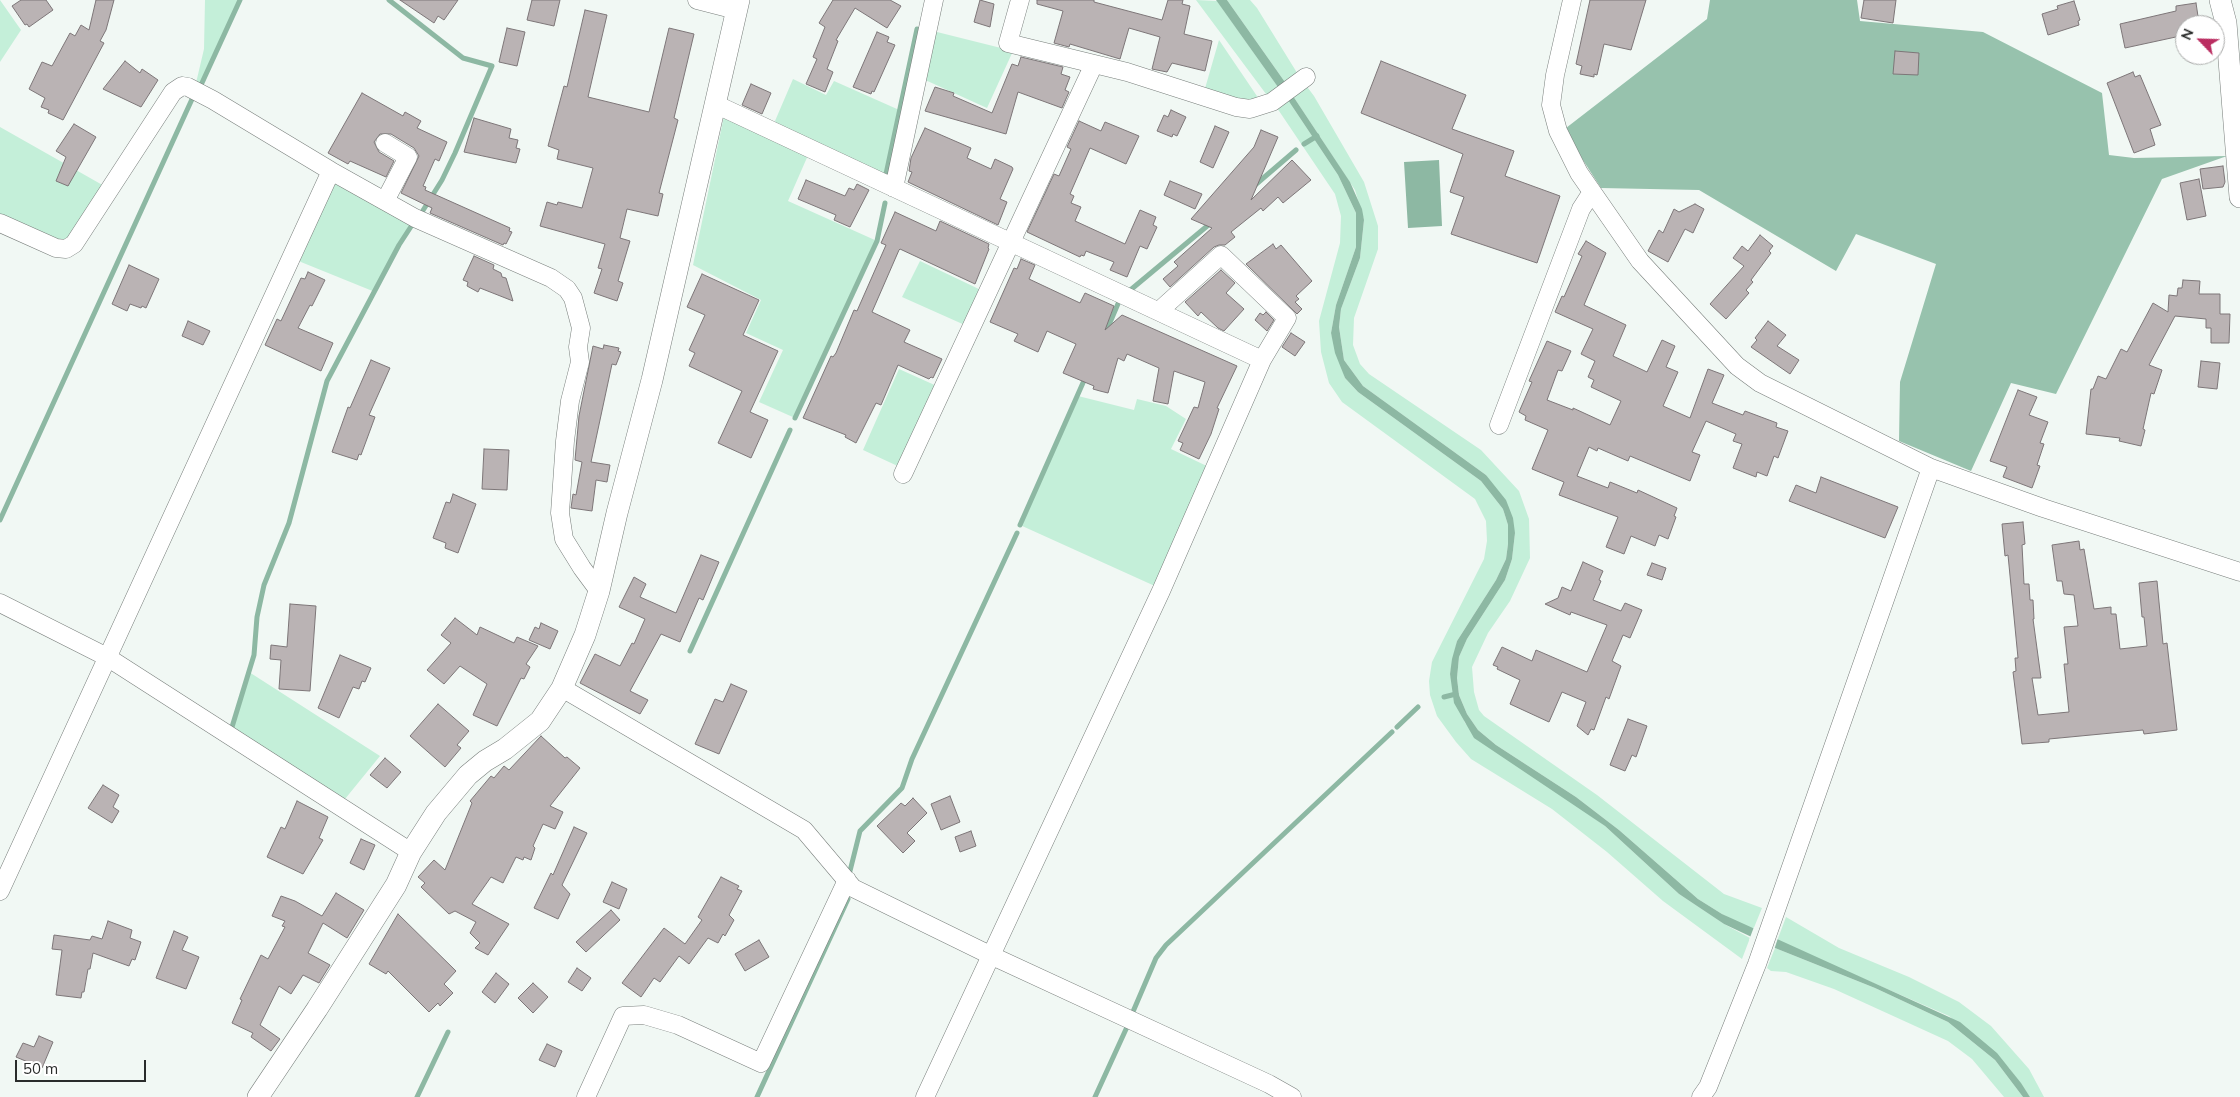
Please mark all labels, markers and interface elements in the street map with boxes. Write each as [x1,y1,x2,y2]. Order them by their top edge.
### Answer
north arrow [2175,15,2225,65]
text: N [2177,26,2198,43]
scale bar [18,1050,149,1082]
text: 50 m [23,1059,58,1078]

